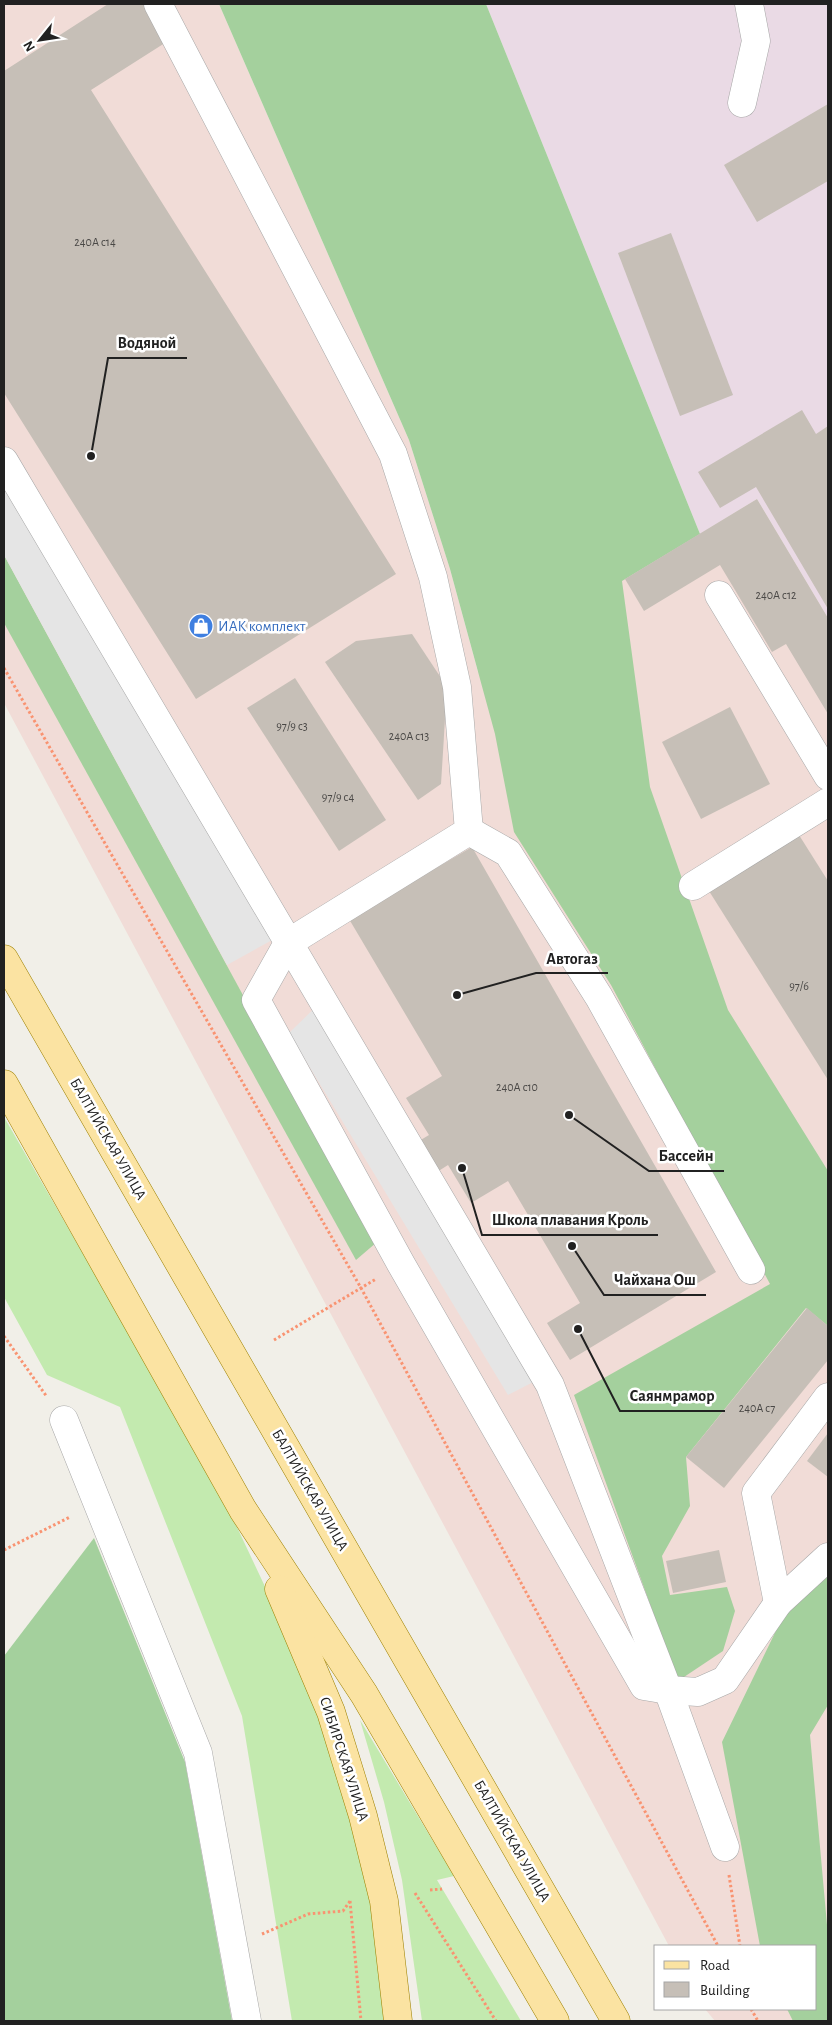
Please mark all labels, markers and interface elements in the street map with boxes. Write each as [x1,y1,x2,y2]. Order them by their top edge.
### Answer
north arrow [15,15,65,65]
text: N [21,38,38,54]
house number: 240А с14 [74,236,116,248]
callout: Водяной [108,327,187,358]
text: Водяной [118,335,176,351]
house number: 240А с12 [755,589,797,601]
shop icon: ИАК комплект [188,613,214,639]
place label: ИАК комплект [218,619,306,634]
house number: 97/9 с3 [276,720,308,732]
house number: 240А с13 [389,730,429,742]
house number: 97/9 с4 [322,791,354,803]
callout: Автогаз [536,942,608,973]
text: Автогаз [546,951,598,967]
house number: 97/6 [789,980,809,992]
street label: БАЛТИЙСКАЯ УЛИЦА [67,1076,149,1203]
house number: 240А с10 [496,1081,538,1093]
callout: Бассейн [649,1140,724,1171]
text: Бассейн [658,1148,714,1164]
callout: Школа плавания Кроль [482,1204,658,1235]
text: Школа плавания Кроль [492,1212,649,1228]
callout: Чайхана Ош [604,1264,706,1295]
text: Чайхана Ош [614,1272,696,1288]
callout: Саянмрамор [620,1380,725,1411]
text: Саянмрамор [630,1388,714,1404]
house number: 240А с7 [739,1402,775,1414]
street label: БАЛТИЙСКАЯ УЛИЦА [269,1427,351,1554]
street label: СИБИРСКАЯ УЛИЦА [317,1695,371,1823]
street label: БАЛТИЙСКАЯ УЛИЦА [471,1778,553,1905]
legend [654,1945,817,2010]
text: Road [700,1958,730,1973]
text: Building [700,1983,750,1998]

